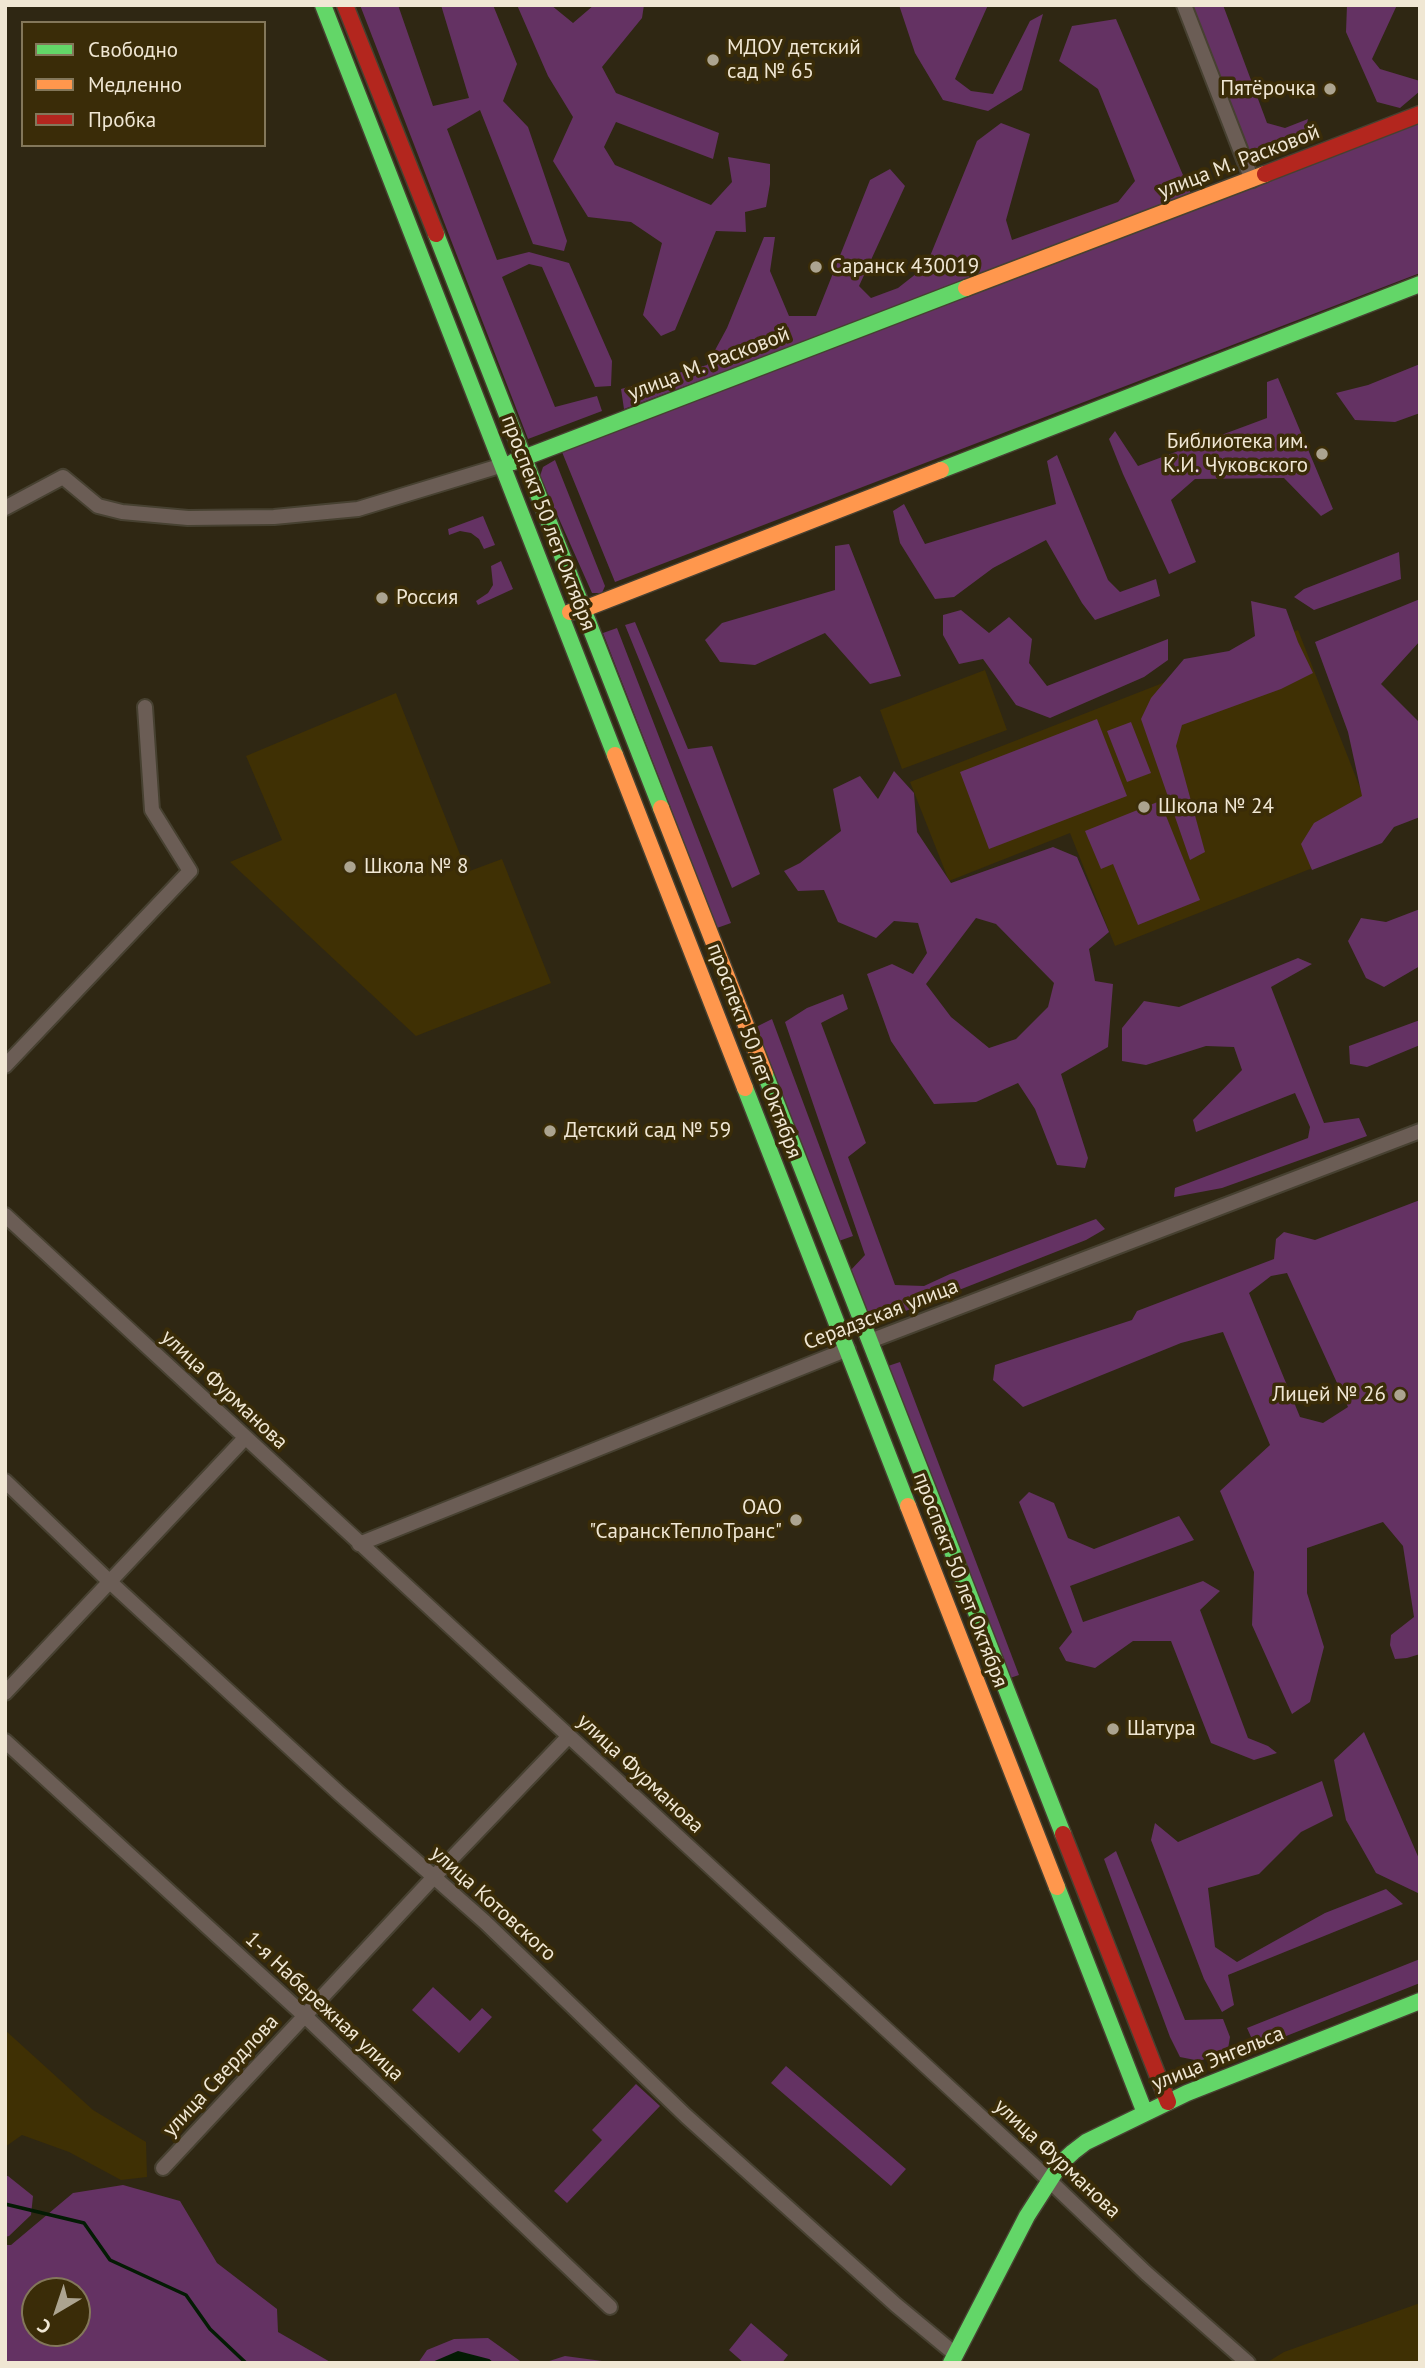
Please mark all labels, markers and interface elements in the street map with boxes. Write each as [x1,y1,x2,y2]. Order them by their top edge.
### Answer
legend [21,21,266,147]
place label: МДОУ детский сад № 65 [727,35,861,85]
text: Свободно [88,36,178,63]
marker: МДОУ детский сад № 65 [705,52,721,68]
text: Медленно [88,71,182,98]
place label: Пятёрочка [1220,76,1316,102]
marker: Пятёрочка [1322,81,1338,97]
text: Пробка [88,106,156,133]
street label: улица М. Расковой [1155,120,1323,204]
place label: Саранск 430019 [830,254,979,280]
marker: Саранск 430019 [808,259,824,275]
street label: улица М. Расковой [625,322,793,406]
street label: проспект 50 лет Октября [495,412,601,634]
place label: Библиотека им. К.И. Чуковского [1163,429,1308,479]
marker: Библиотека им. К.И. Чуковского [1314,446,1330,462]
place label: Россия [396,585,458,611]
marker: Россия [374,590,390,606]
place label: Школа № 24 [1158,794,1274,820]
marker: Школа № 24 [1136,799,1152,815]
place label: Школа № 8 [364,854,468,880]
marker: Школа № 8 [342,859,358,875]
street label: проспект 50 лет Октября [701,940,807,1162]
place label: Детский сад № 59 [564,1118,731,1144]
marker: Детский сад № 59 [542,1123,558,1139]
street label: Серадзская улица [800,1274,962,1356]
street label: улица Фурманова [156,1325,292,1455]
place label: Лицей № 26 [1272,1382,1386,1408]
marker: Лицей № 26 [1392,1387,1408,1403]
street label: проспект 50 лет Октября [907,1469,1013,1691]
place label: ОАО "СаранскТеплоТранс" [589,1495,782,1545]
marker: ОАО "СаранскТеплоТранс" [788,1512,804,1528]
street label: улица Фурманова [572,1709,708,1839]
place label: Шатура [1127,1716,1196,1742]
marker: Шатура [1105,1721,1121,1737]
street label: улица Котовского [425,1841,561,1967]
street label: 1-я Набережная улица [240,1927,408,2087]
street label: улица Свердлова [158,2010,284,2142]
street label: улица Энгельса [1148,2021,1288,2097]
street label: улица Фурманова [989,2094,1125,2224]
north arrow [21,2277,91,2347]
text: С [32,2314,56,2339]

